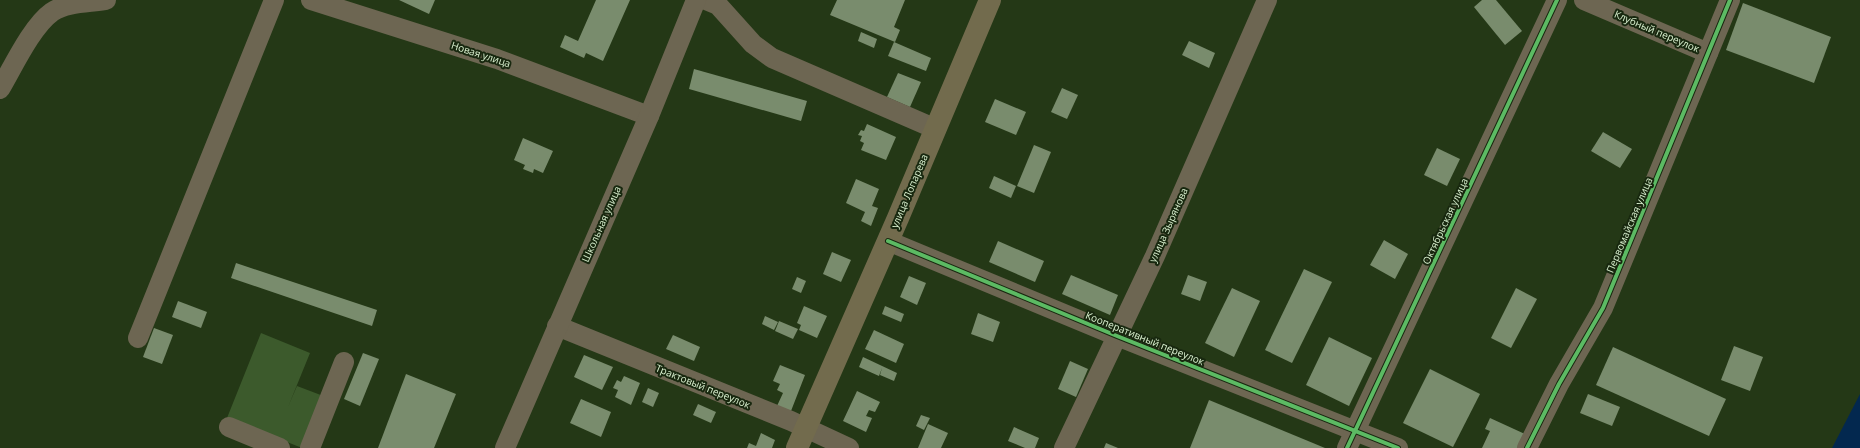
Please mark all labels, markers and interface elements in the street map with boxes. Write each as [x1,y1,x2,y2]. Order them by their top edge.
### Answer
street label: Клубный переулок [1612,7,1702,56]
street label: Новая улица [449,38,513,70]
street label: улица Лопарева [887,152,931,230]
street label: Первомайская улица [1603,175,1655,275]
street label: Октябрьская улица [1419,176,1471,266]
street label: Школьная улица [578,184,624,264]
street label: улица Зырянова [1145,185,1191,265]
street label: Кооперативный переулок [1084,308,1207,369]
street label: Трактовый переулок [654,361,753,412]

